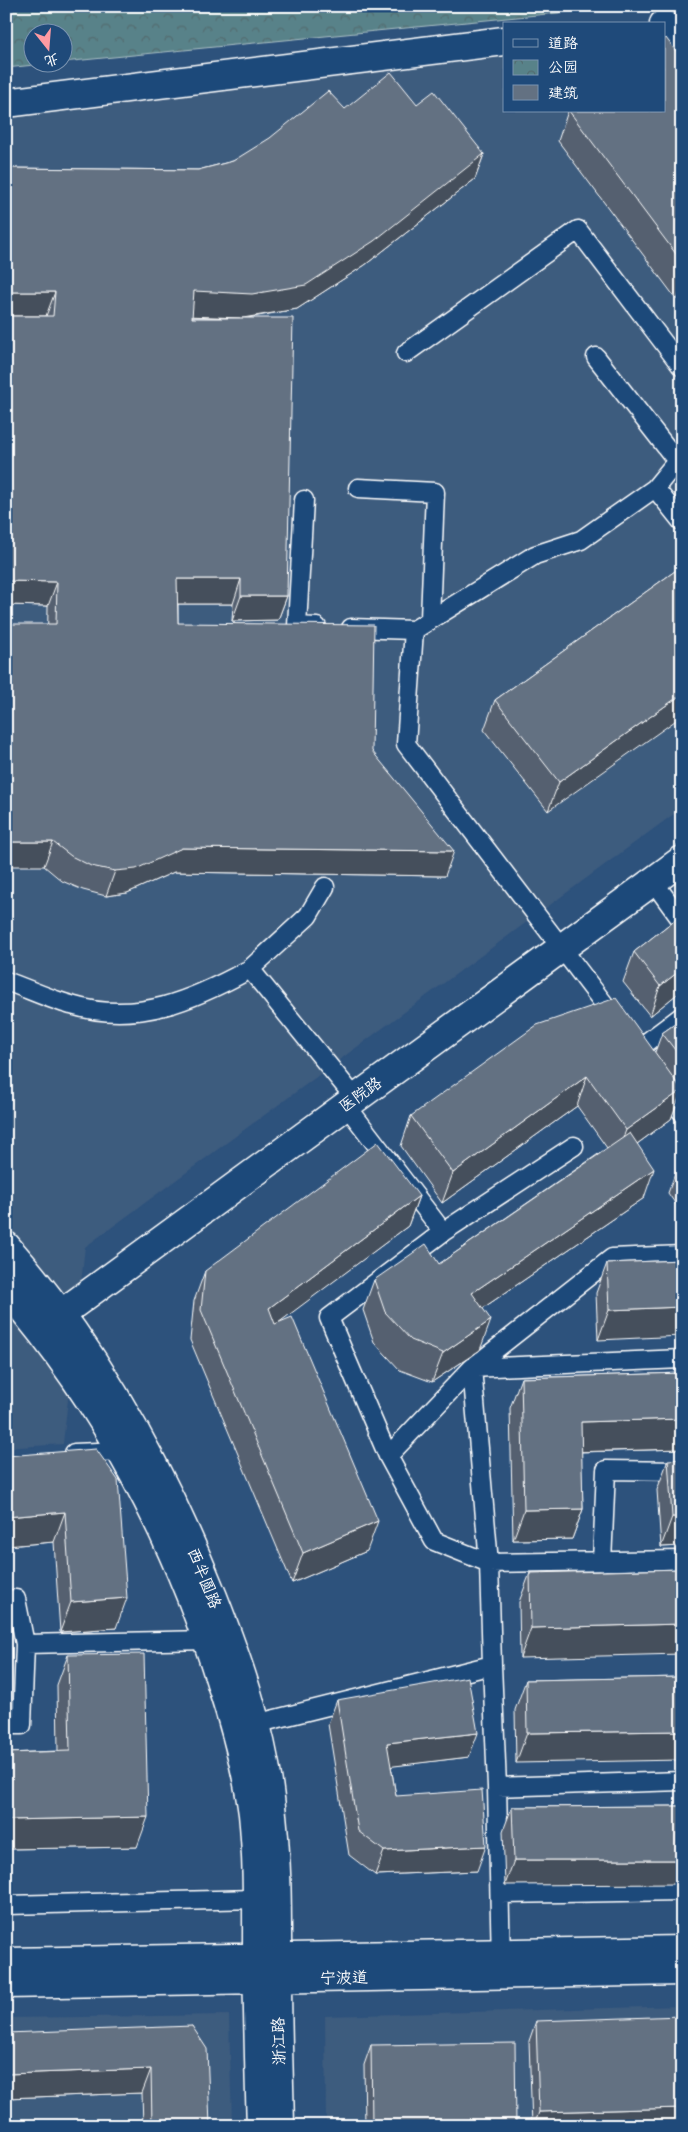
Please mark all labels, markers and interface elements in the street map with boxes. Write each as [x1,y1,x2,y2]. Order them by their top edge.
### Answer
north arrow [22,22,72,72]
legend [503,22,666,112]
text: 道路 [548,34,578,52]
text: 北 [42,50,61,70]
text: 公园 [548,58,578,76]
text: 建筑 [548,84,578,102]
street label: 医院路 [336,1073,385,1116]
street label: 西半圆路 [184,1545,224,1611]
street label: 宁波道 [320,1969,368,1987]
street label: 浙江路 [270,2017,288,2065]

